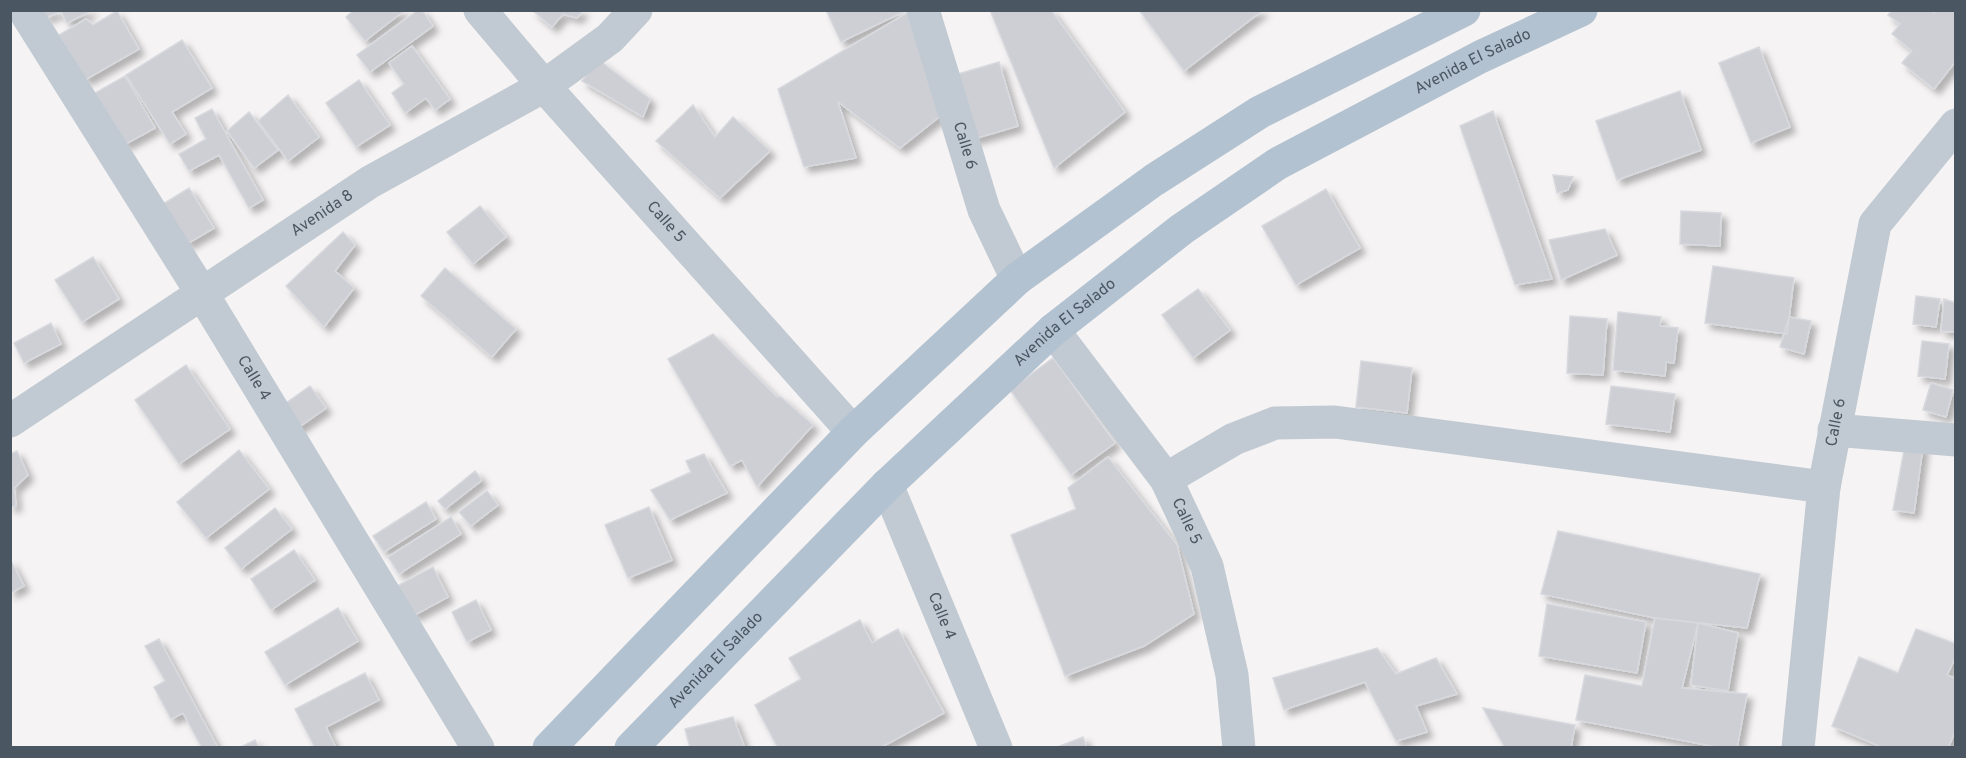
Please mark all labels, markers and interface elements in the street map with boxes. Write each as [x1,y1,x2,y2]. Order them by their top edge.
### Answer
street label: Avenida El Salado [1411,25,1534,100]
street label: Calle 6 [948,119,981,172]
street label: Avenida 8 [287,186,358,242]
street label: Calle 5 [642,197,690,247]
street label: Avenida El Salado [1010,274,1120,371]
street label: Calle 4 [232,352,275,405]
street label: Calle 6 [1822,396,1851,449]
street label: Calle 5 [1166,495,1206,548]
street label: Calle 4 [923,589,960,643]
street label: Avenida El Salado [664,608,768,713]

